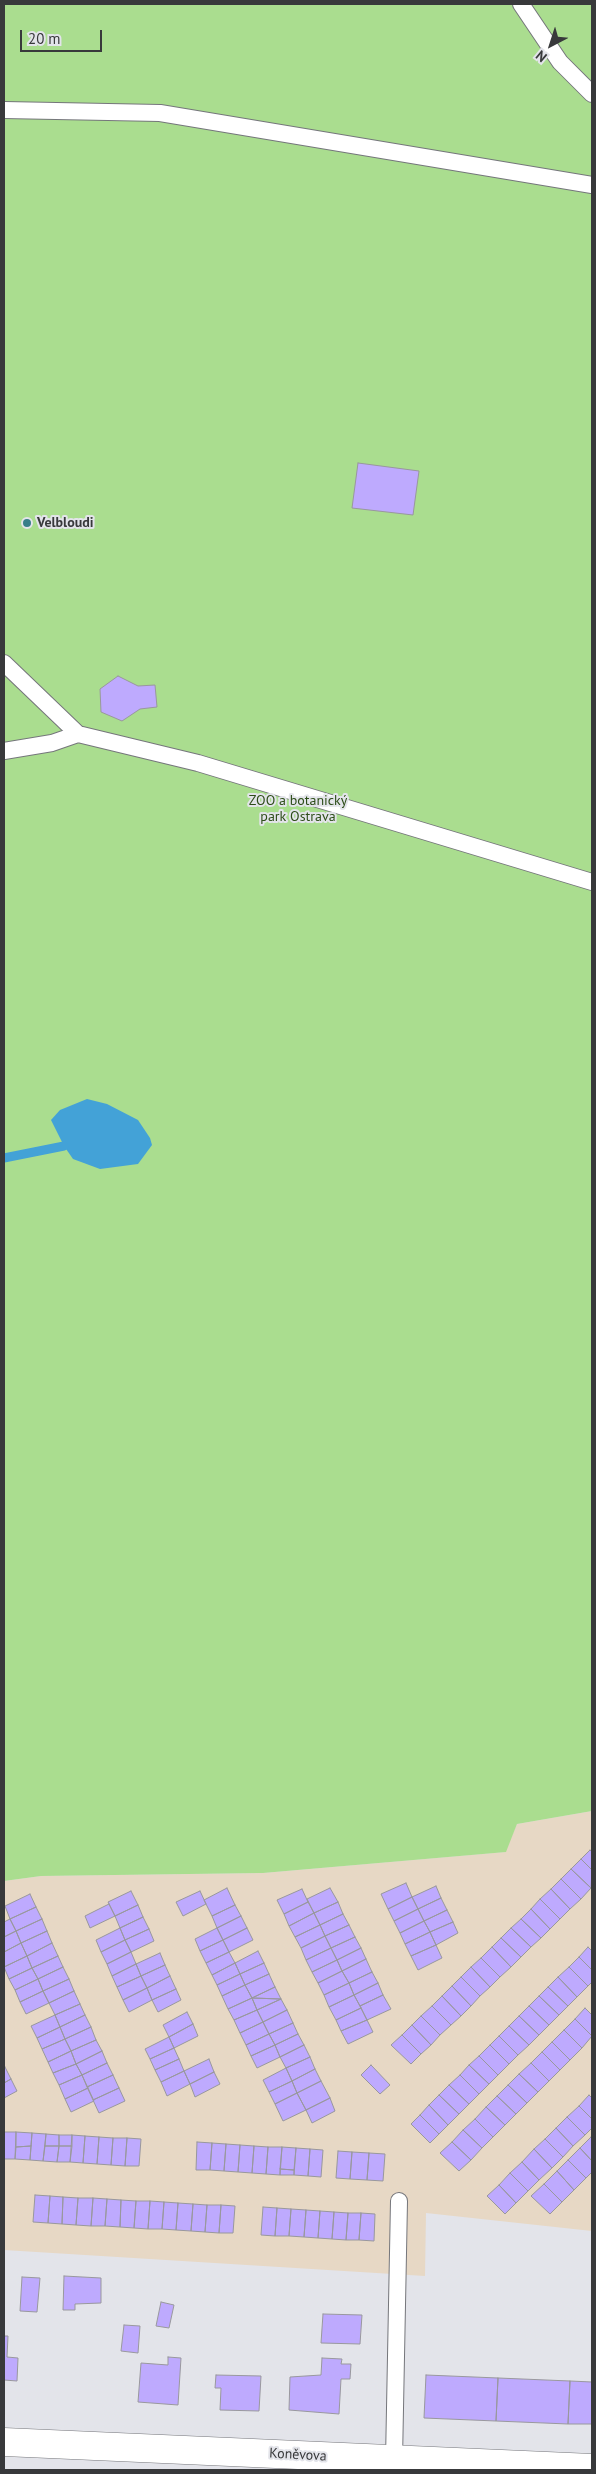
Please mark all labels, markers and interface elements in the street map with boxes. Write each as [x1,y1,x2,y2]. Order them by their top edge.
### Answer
scale bar [22,20,105,52]
north arrow [526,20,576,70]
text: 20 m [28,29,61,48]
text: N [532,47,551,66]
place label: Velbloudi [37,515,94,531]
marker: Velbloudi [21,517,33,529]
park label: ZOO a botanický park Ostrava [249,793,347,826]
street label: Koněvova [269,2445,327,2465]

